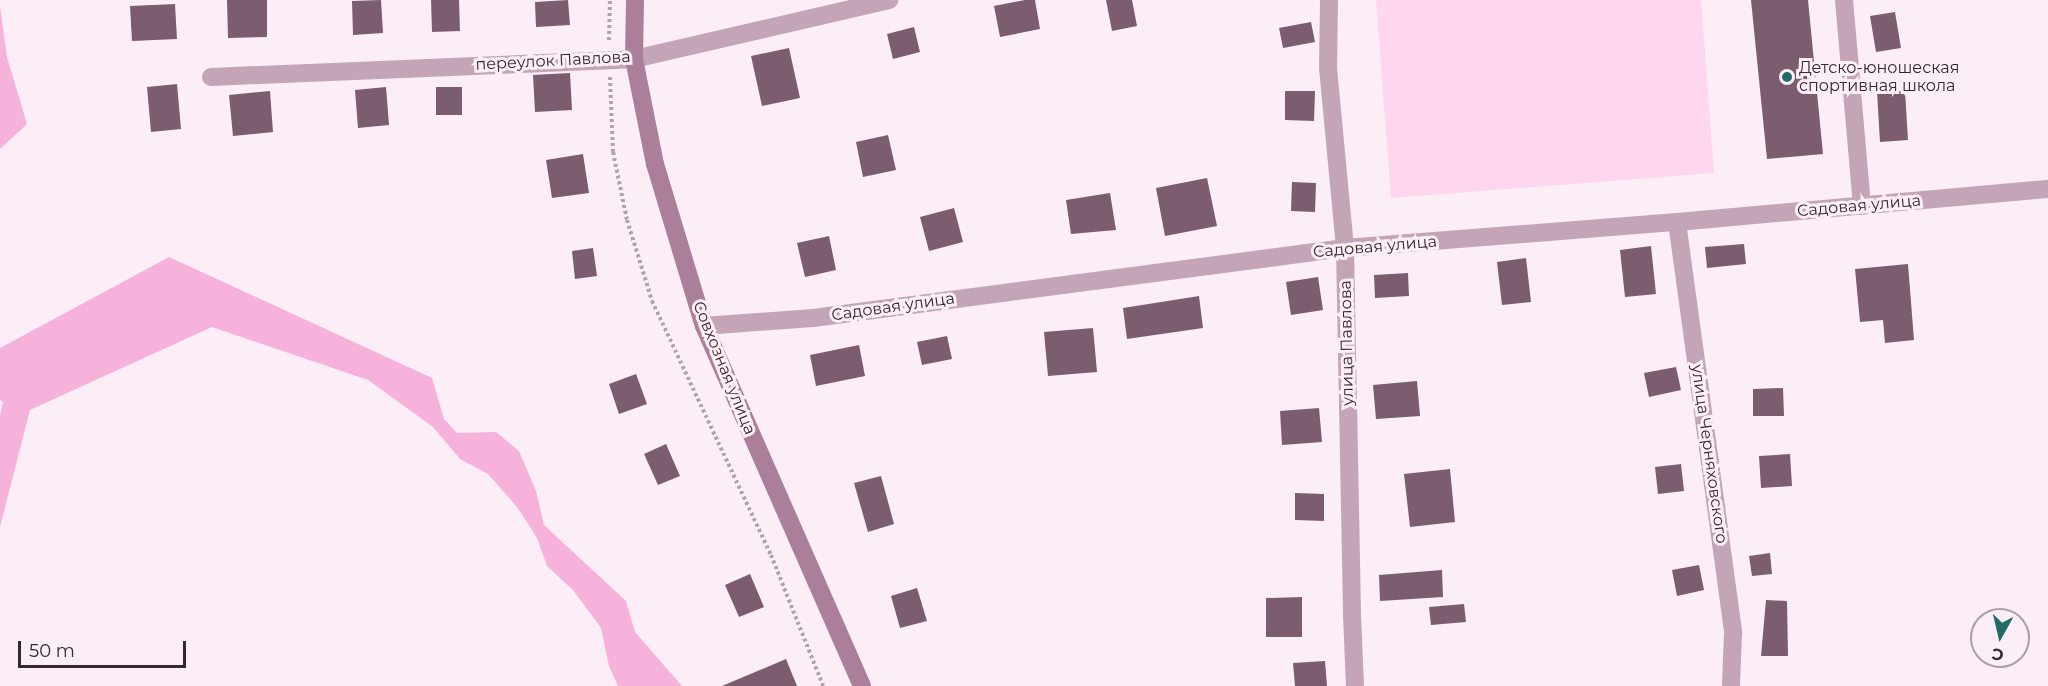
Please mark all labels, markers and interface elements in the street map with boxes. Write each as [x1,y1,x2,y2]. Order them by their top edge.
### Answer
street label: переулок Павлова [475,47,631,75]
place label: Детско-юношеская спортивная школа [1799,58,1959,96]
marker: Детско-юношеская спортивная школа [1780,70,1794,84]
street label: Садовая улица [1796,191,1922,221]
street label: Садовая улица [1312,232,1438,262]
street label: улица Павлова [1336,280,1358,406]
street label: Садовая улица [830,289,956,325]
street label: Совхозная улица [689,299,759,437]
street label: улица Черняховского [1687,363,1731,545]
north arrow [1970,608,2030,668]
scale bar [21,629,189,667]
text: 50 m [29,640,75,662]
text: С [1991,644,2005,665]

